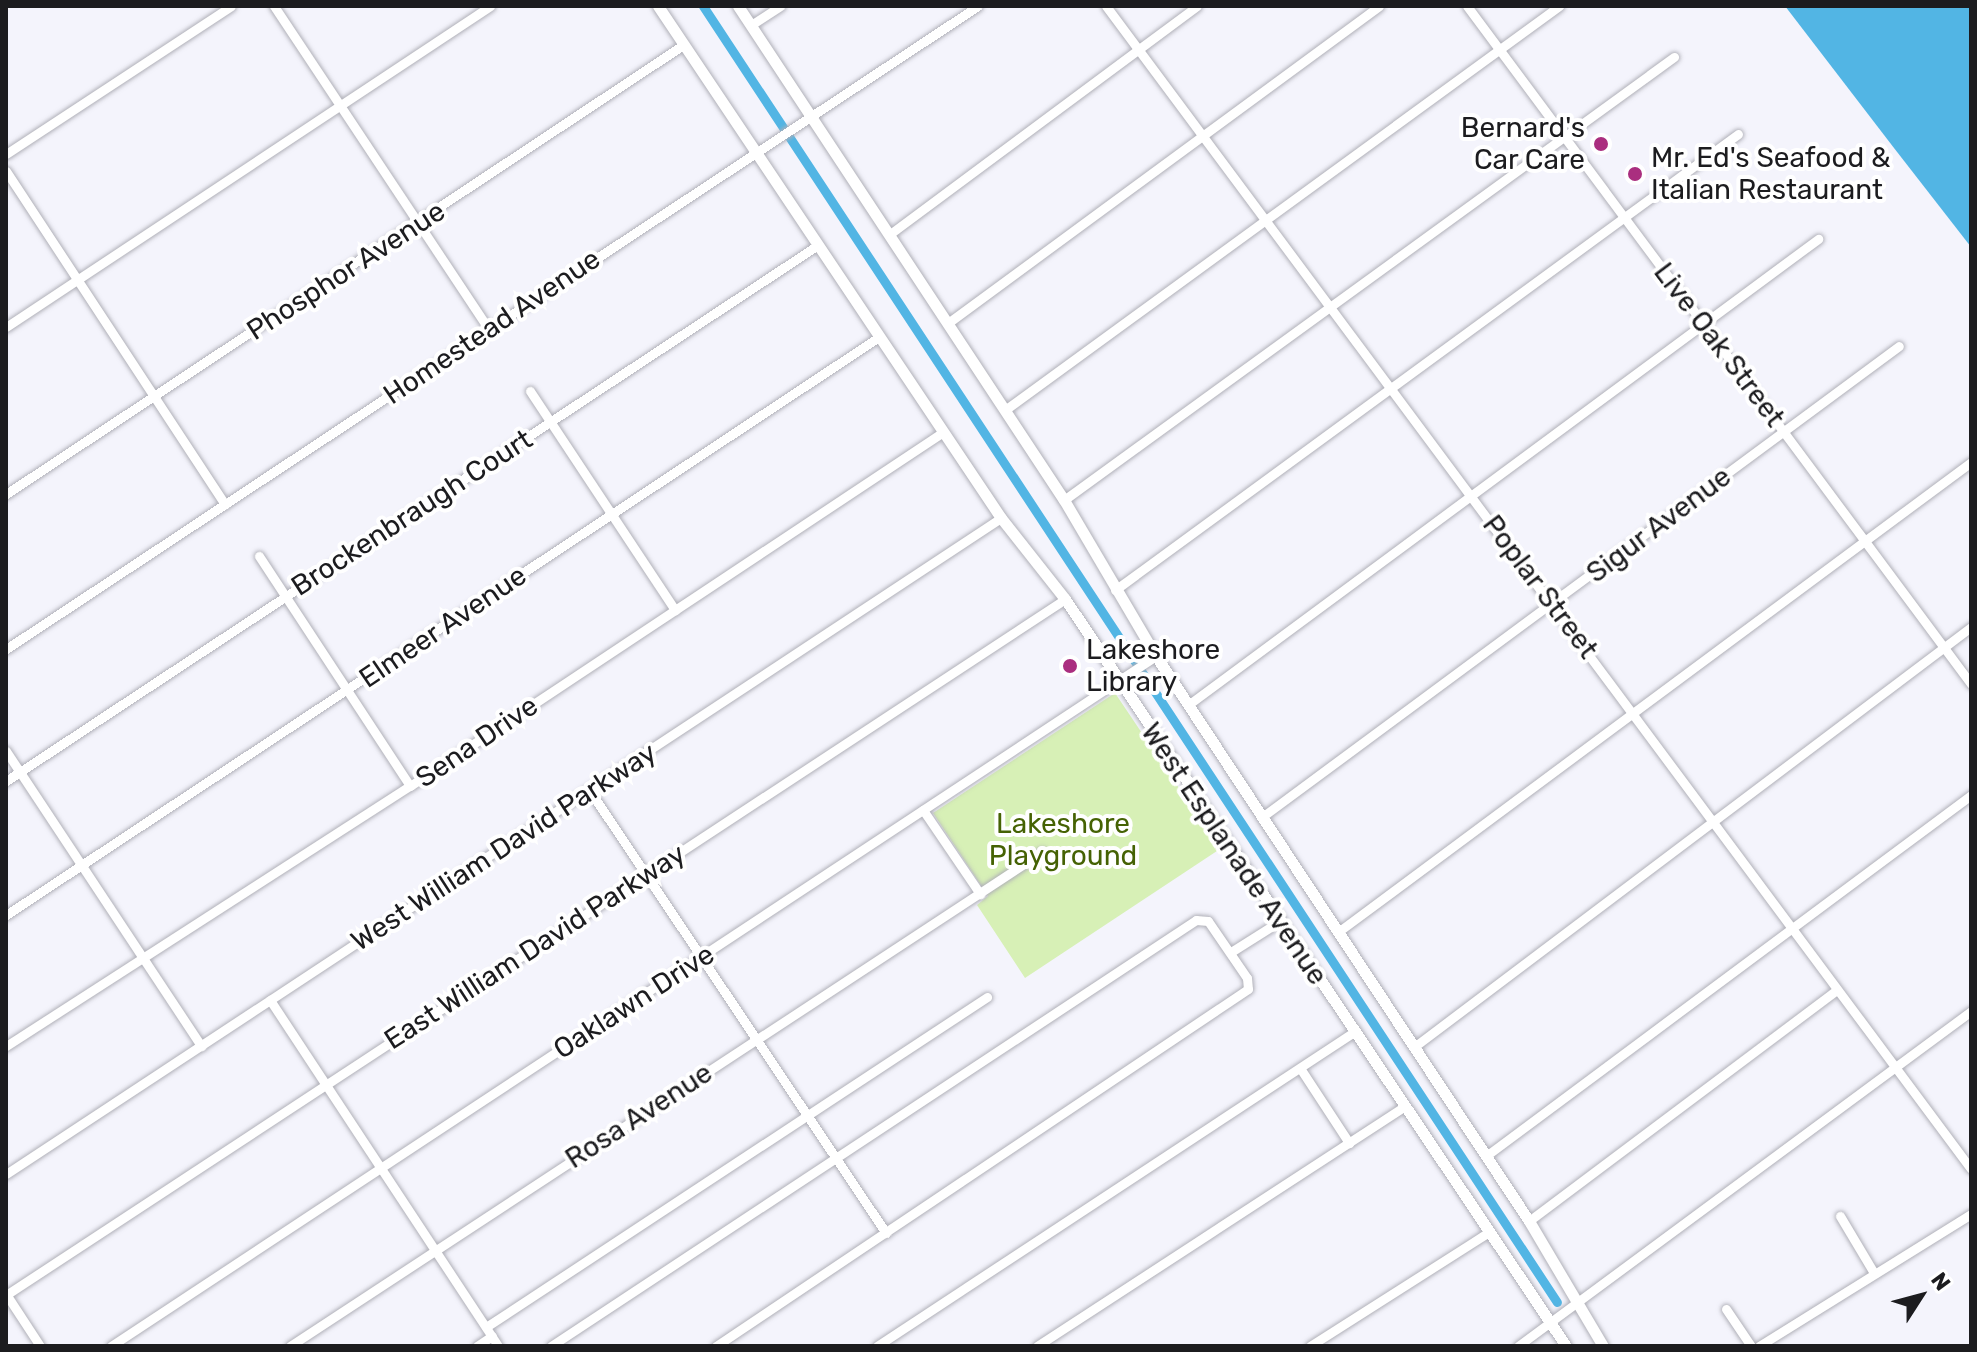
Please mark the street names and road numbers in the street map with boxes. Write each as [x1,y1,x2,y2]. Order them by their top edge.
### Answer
street label: Phosphor Avenue [240,194,452,348]
street label: Homestead Avenue [377,242,607,412]
street label: Live Oak Street [1646,256,1792,434]
street label: Brockenbraugh Court [285,423,539,603]
street label: Sigur Avenue [1580,459,1738,591]
street label: Poplar Street [1475,509,1605,665]
street label: Elmeer Avenue [353,558,533,696]
street label: Sena Drive [410,689,544,795]
street label: West Esplanade Avenue [1134,716,1334,992]
street label: West William David Parkway [345,736,663,958]
street label: East William David Parkway [378,837,692,1057]
street label: Oaklawn Drive [547,938,721,1066]
street label: Rosa Avenue [559,1056,719,1176]

